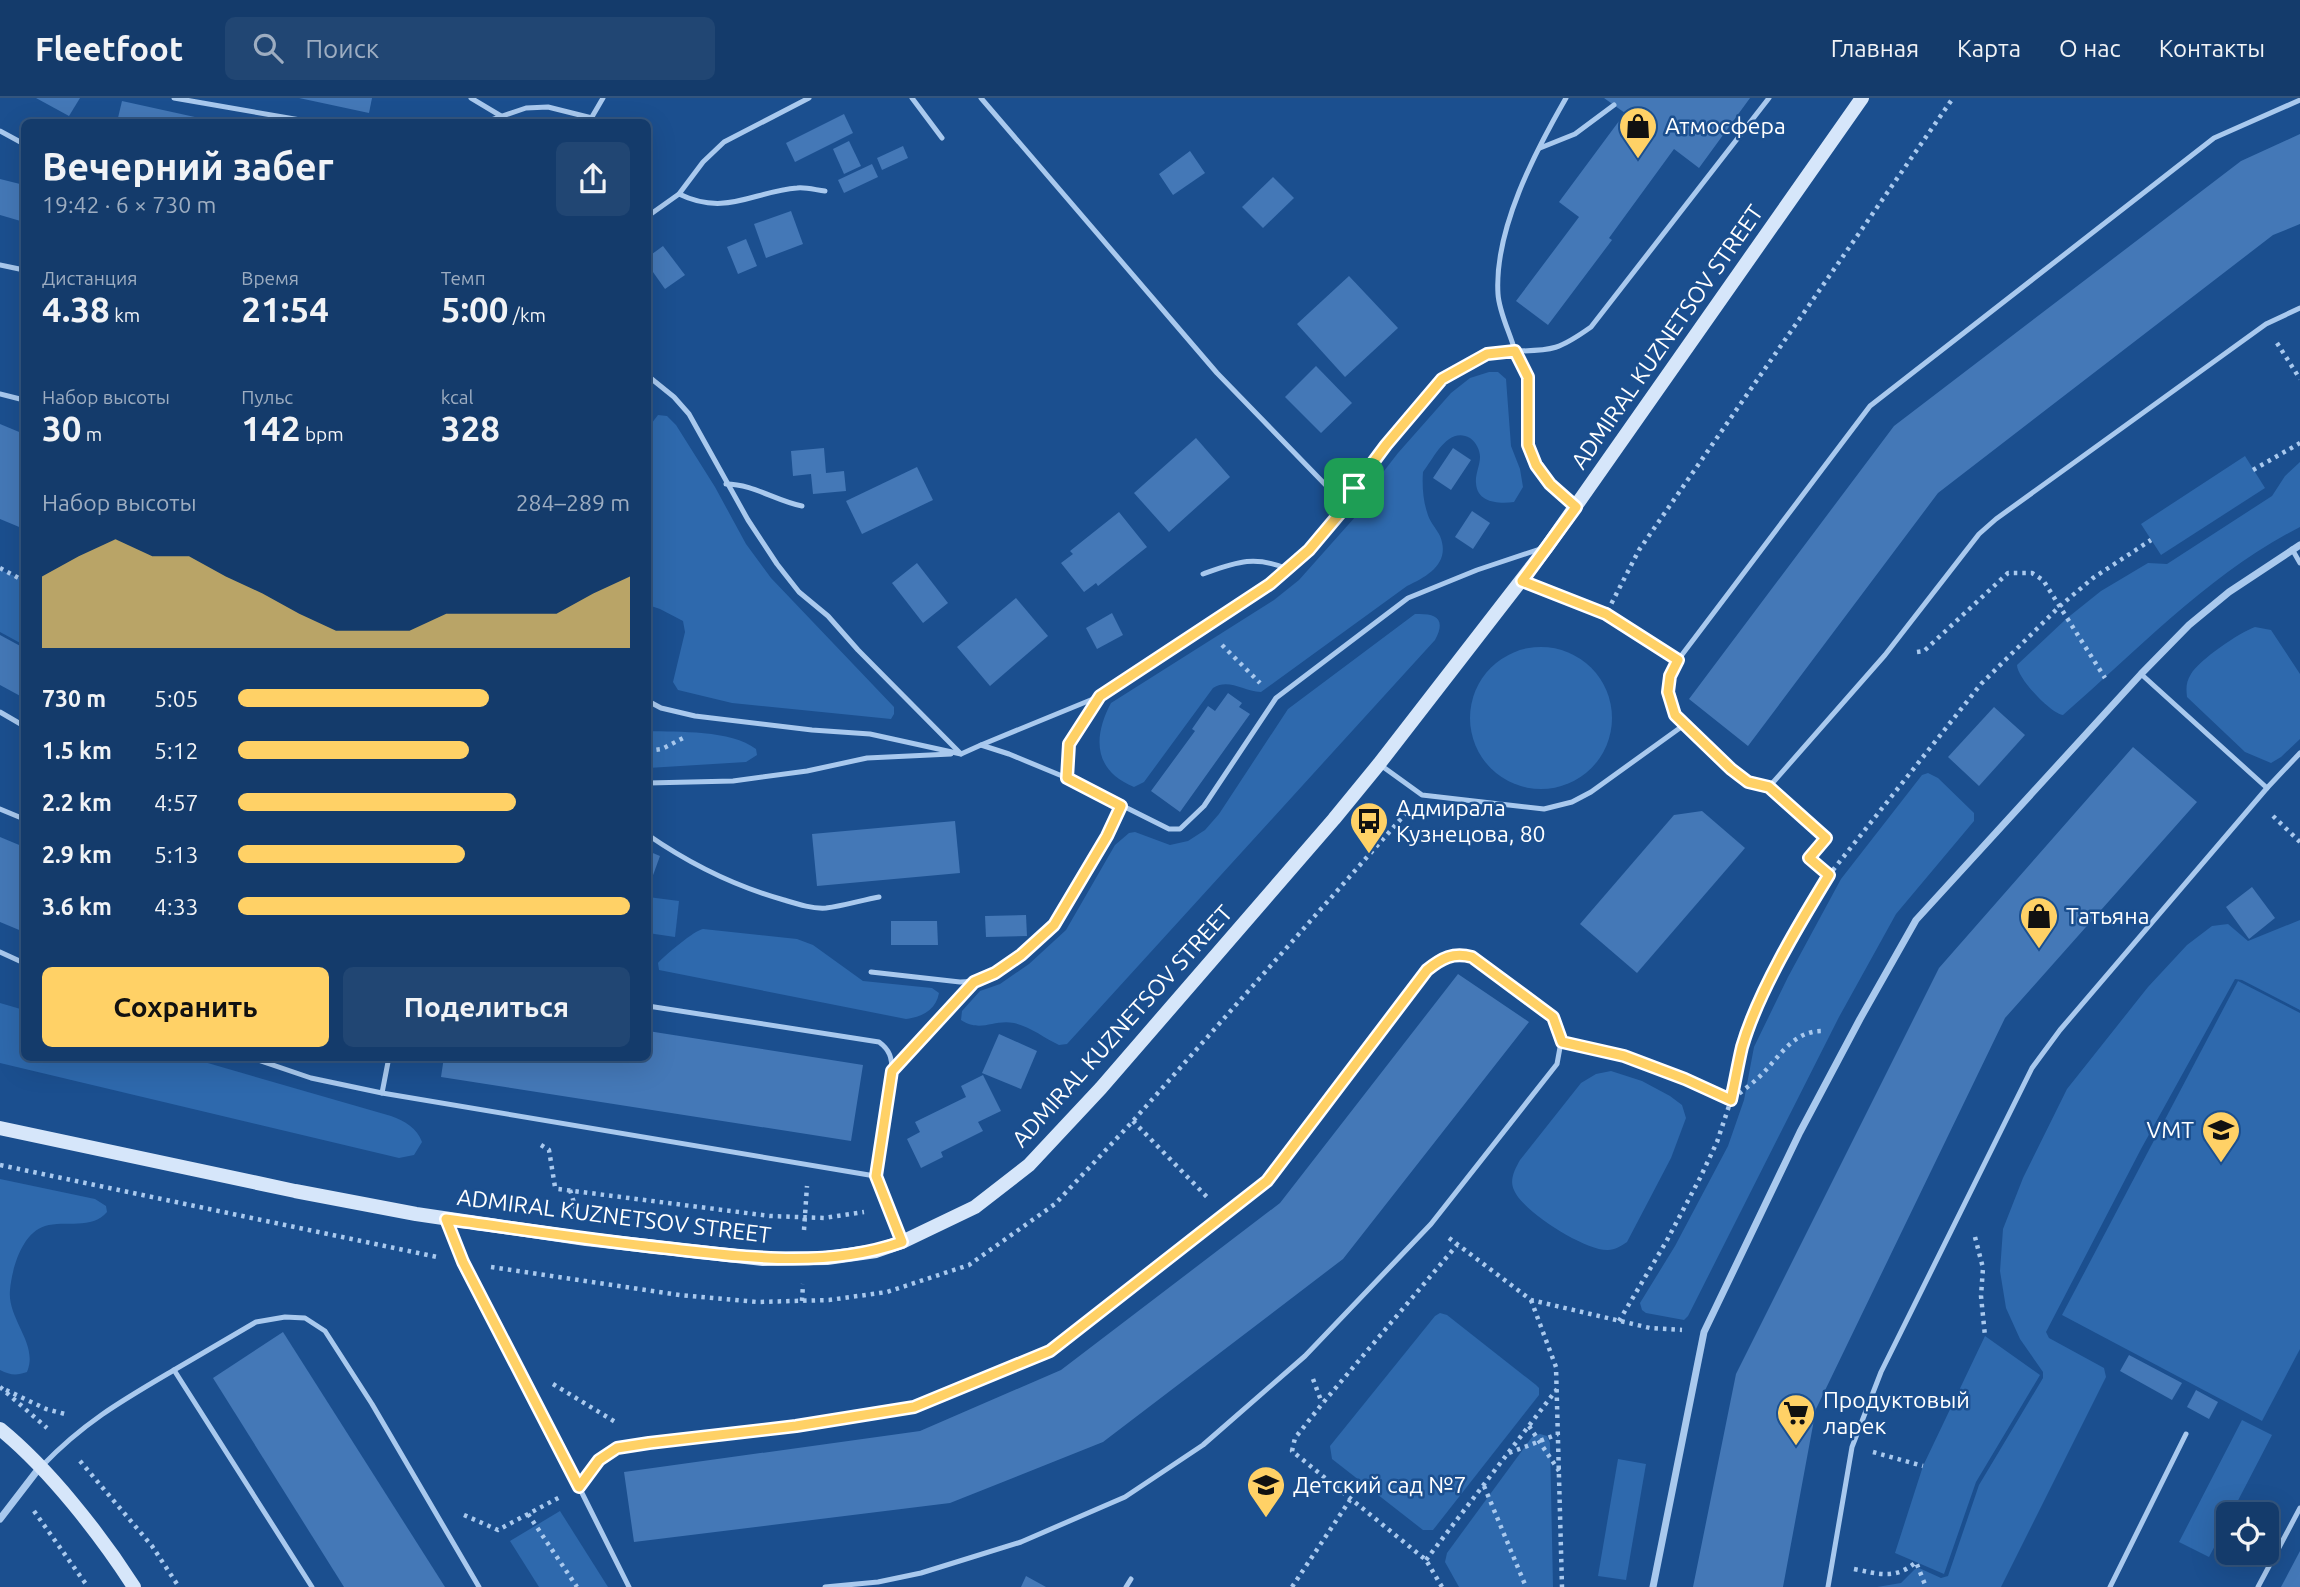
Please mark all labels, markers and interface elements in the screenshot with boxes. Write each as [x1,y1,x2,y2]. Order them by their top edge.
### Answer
search box [225,17,715,80]
icon: search [249,29,287,67]
text: Fleetfoot [35,30,183,67]
text: Поиск [305,34,379,63]
text: Главная [1831,35,1919,62]
text: Карта [1957,35,2021,62]
text: О нас [2059,35,2121,62]
text: Контакты [2159,35,2265,62]
shop icon: Атмосфера [1617,105,1659,160]
place label: Атмосфера [1665,113,1786,138]
button: share [556,142,630,216]
text: Вечерний забег [42,145,334,187]
text: 19:42 · 6 × 730 m [42,192,216,217]
street label: ADMIRAL KUZNETSOV STREET [1566,200,1768,473]
text: Дистанция [42,267,137,289]
text: Время [241,267,299,289]
text: Темп [441,267,486,289]
text: 4.38 [42,289,110,329]
text: 21:54 [241,289,329,329]
text: 5:00 [441,289,509,329]
text: km [110,304,140,326]
text: /km [509,304,546,326]
text: Набор высоты [42,386,170,408]
text: Пульс [241,386,293,408]
text: kcal [441,386,473,408]
text: 30 [42,408,81,448]
text: 142 [241,408,301,448]
text: 328 [441,408,500,448]
text: m [81,423,102,445]
text: bpm [301,423,344,445]
pin [1324,458,1384,518]
icon: arrive [1335,469,1373,507]
text: Набор высоты [42,490,197,515]
text: 284–289 m [516,490,630,515]
text: 730 m [42,686,106,711]
text: 5:05 [154,686,199,711]
text: 1.5 km [42,738,112,763]
text: 5:12 [154,738,199,763]
text: 2.2 km [42,790,112,815]
text: 4:57 [154,790,199,815]
place label: Адмирала Кузнецова, 80 [1396,795,1546,846]
bus stop icon: Адмирала Кузнецова, 80 [1348,800,1390,855]
text: 2.9 km [42,842,112,867]
text: 5:13 [154,842,199,867]
text: 3.6 km [42,894,112,919]
text: 4:33 [154,894,199,919]
shop icon: Татьяна [2018,895,2060,950]
street label: ADMIRAL KUZNETSOV STREET [1007,900,1237,1151]
place label: Татьяна [2066,903,2149,928]
button: Сохранить [42,967,329,1047]
button: Поделиться [343,967,630,1047]
school or university icon: VMT [2200,1109,2242,1164]
place label: VMT [2147,1117,2194,1142]
street label: ADMIRAL KUZNETSOV STREET [456,1184,773,1247]
place label: Продуктовый ларек [1823,1387,1970,1438]
supermarket icon: Продуктовый ларек [1775,1392,1817,1447]
school or university icon: Детский сад №7 [1245,1464,1287,1519]
place label: Детский сад №7 [1293,1472,1467,1497]
map controls [2216,1502,2279,1565]
button: locate [2216,1502,2279,1565]

